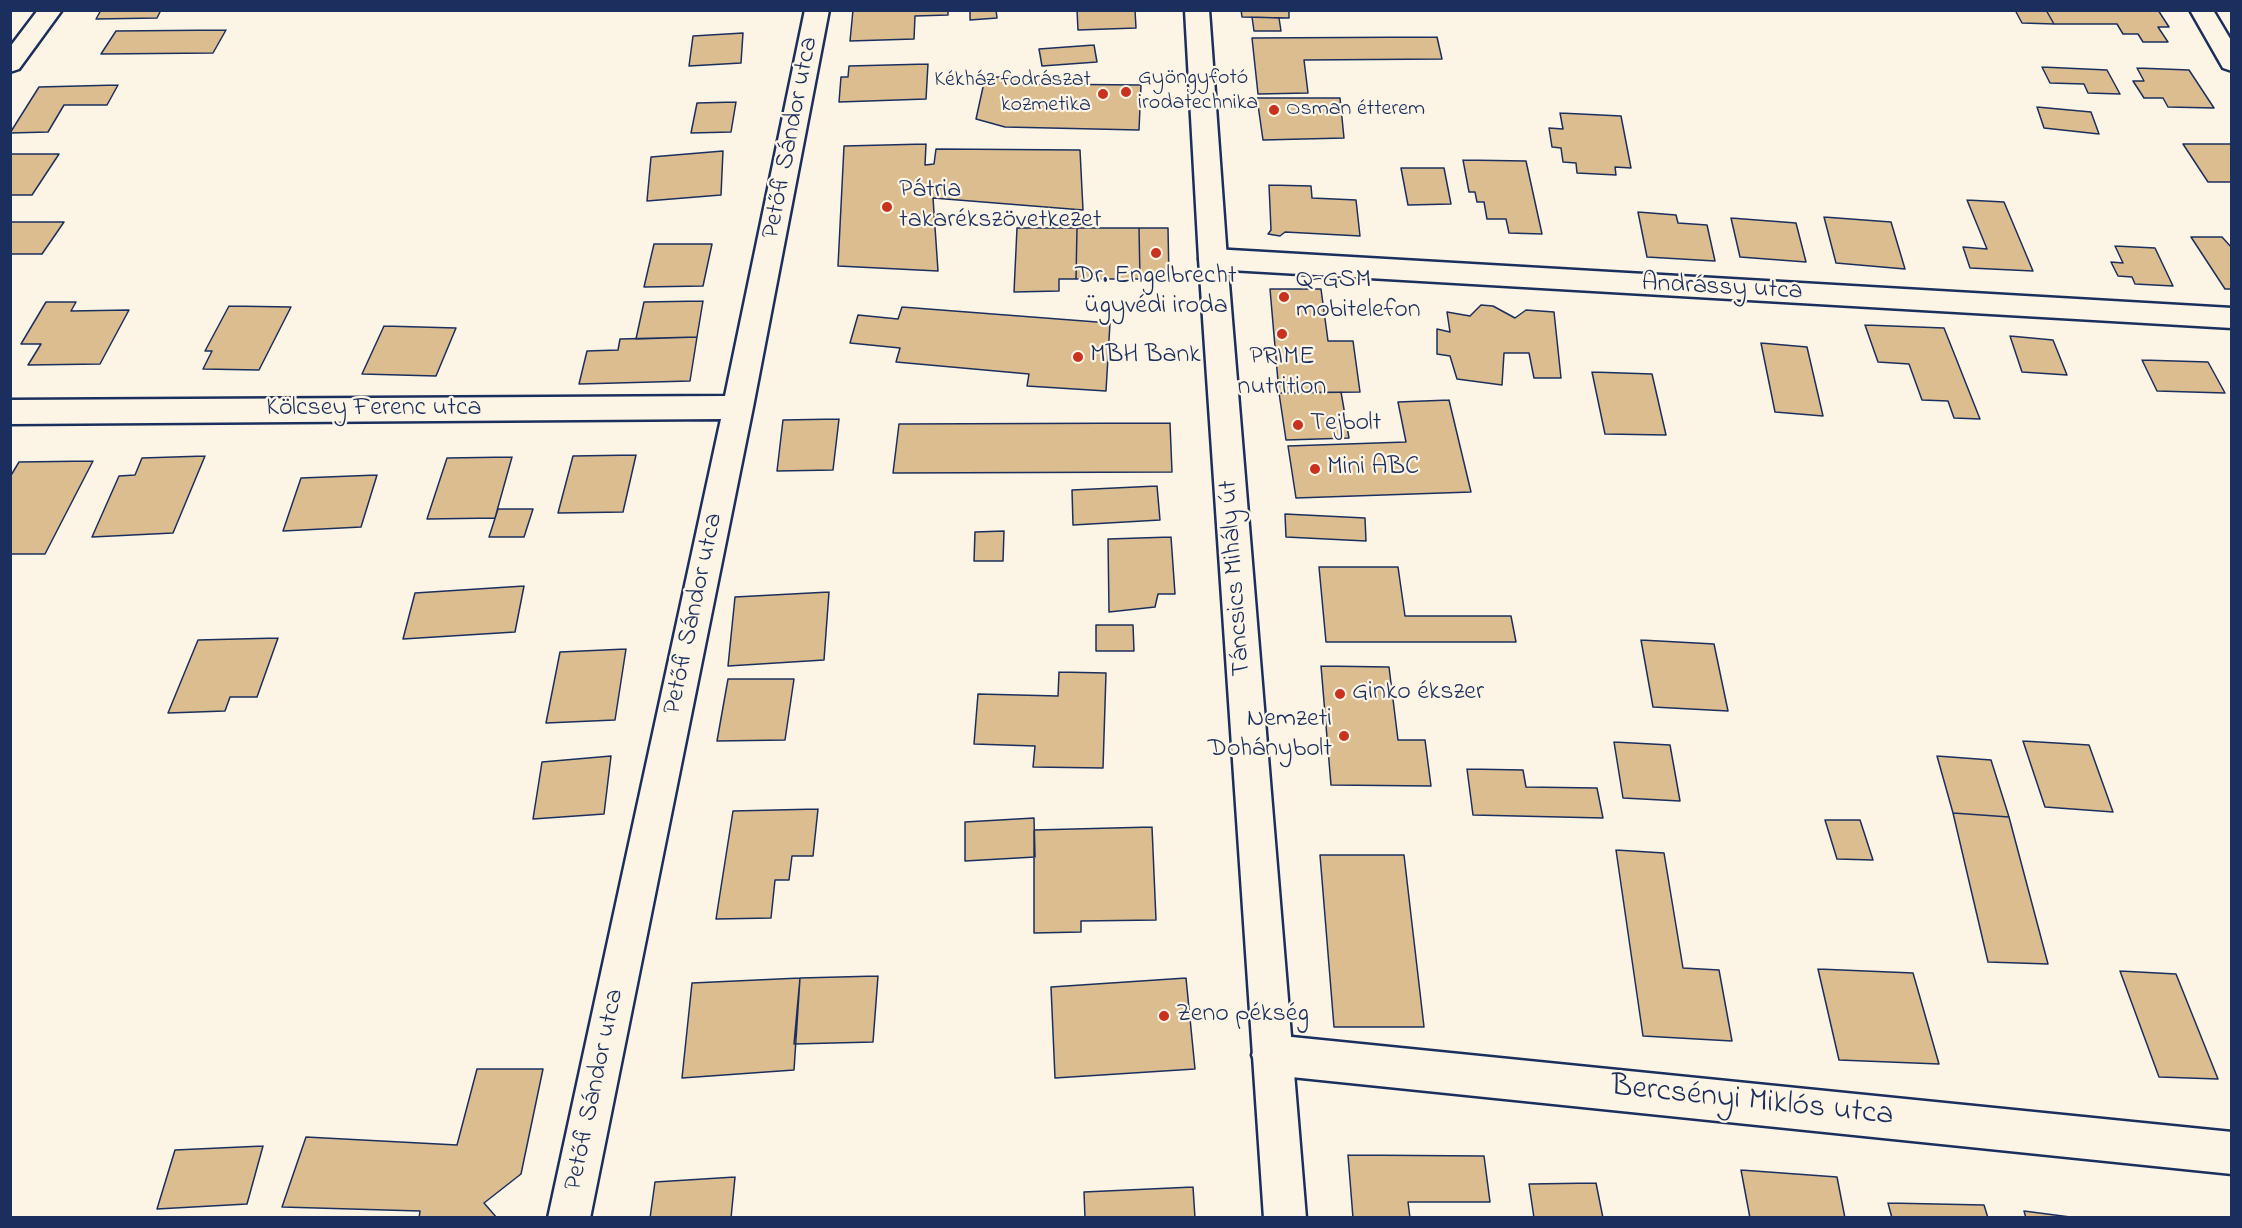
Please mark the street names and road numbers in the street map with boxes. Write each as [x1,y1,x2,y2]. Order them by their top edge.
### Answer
street label: Petőfi Sándor utca [757,34,827,242]
street label: Andrássy utca [1641,269,1803,309]
street label: Kölcsey Ferenc utca [266,394,482,426]
street label: Táncsics Mihály út [1215,479,1259,677]
street label: Petőfi Sándor utca [658,510,732,718]
street label: Petőfi Sándor utca [559,986,633,1194]
street label: Bercsényi Miklós utca [1609,1069,1895,1137]

